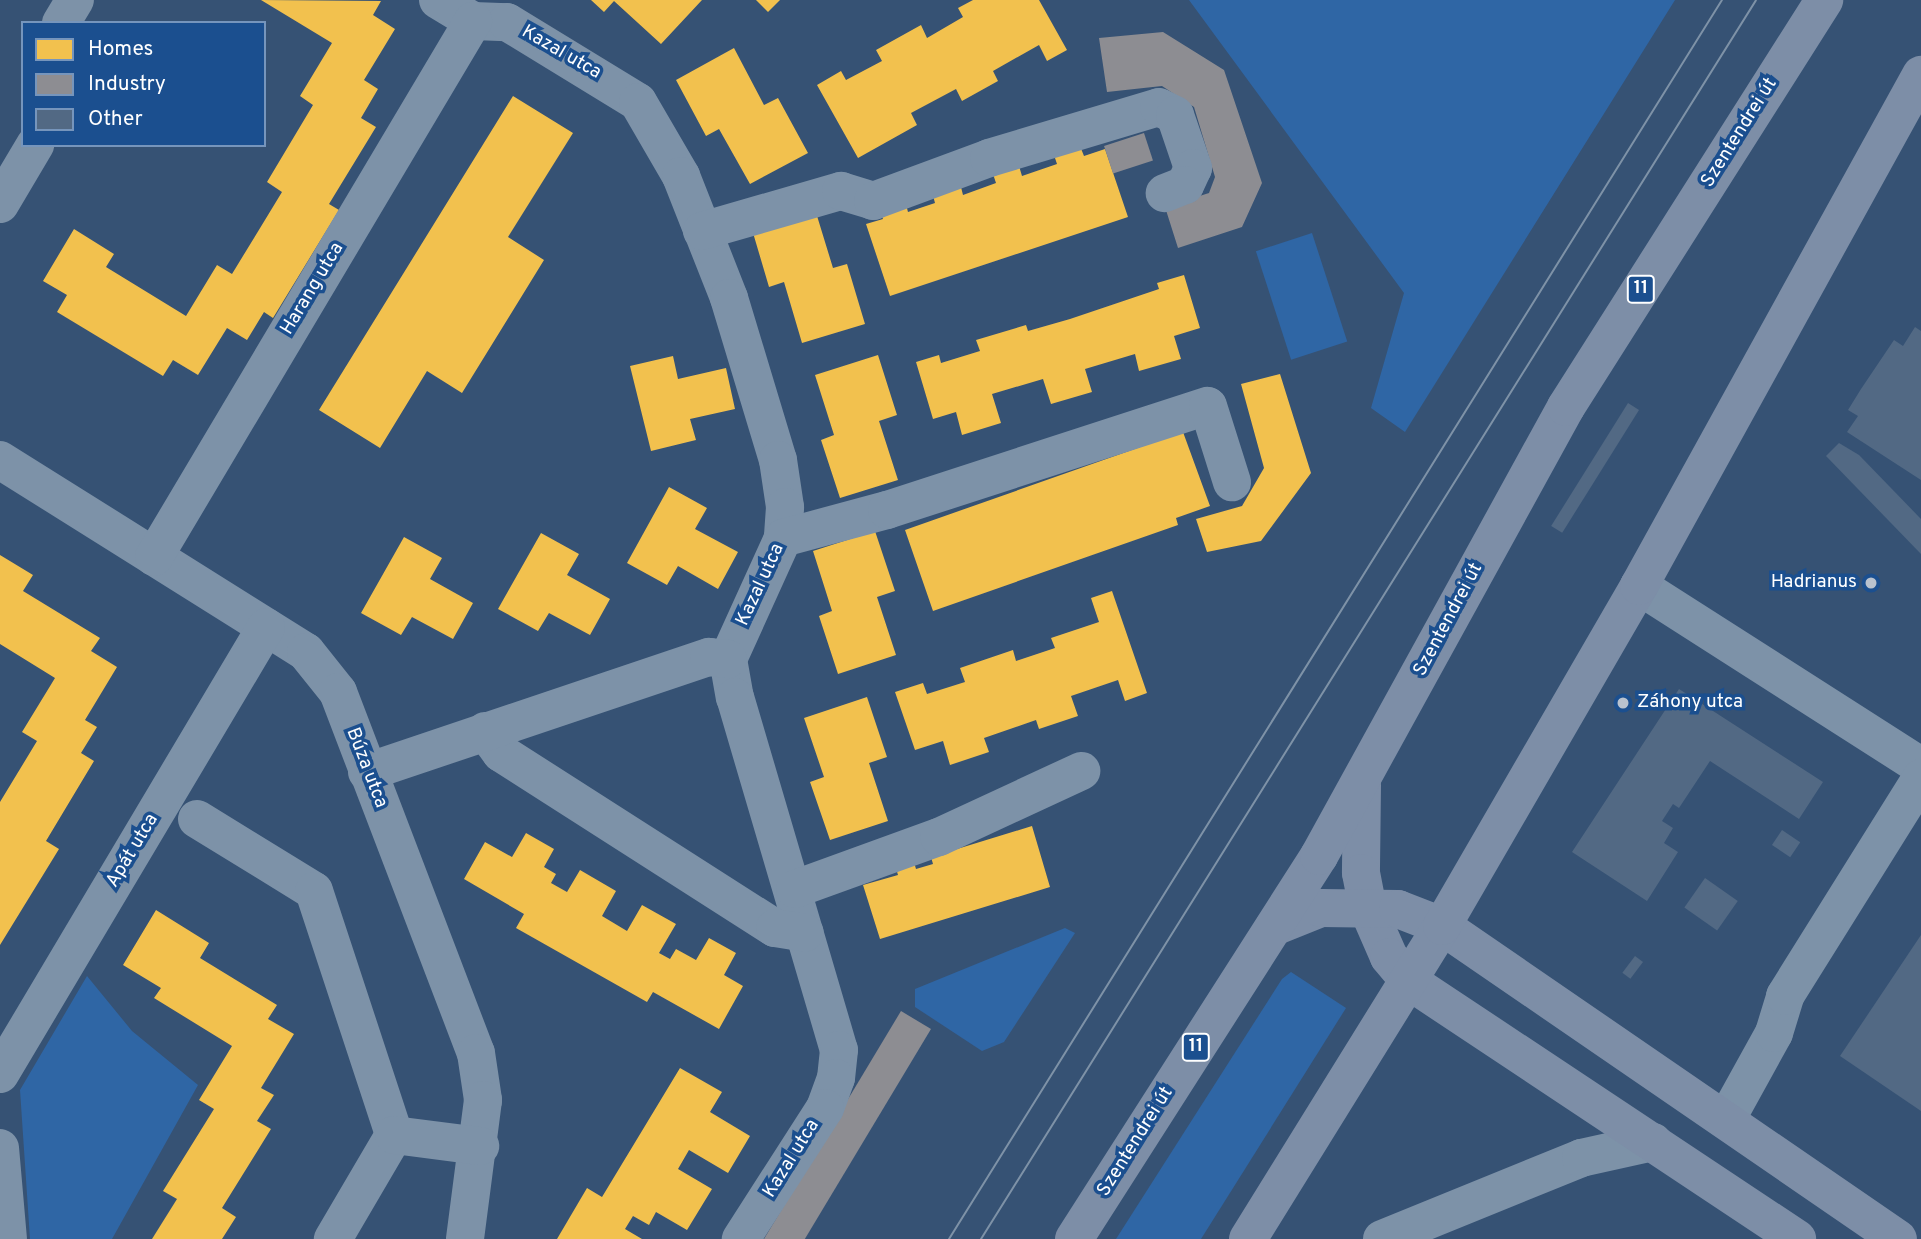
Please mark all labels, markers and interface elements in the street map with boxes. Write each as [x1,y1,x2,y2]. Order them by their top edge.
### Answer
legend [21,21,266,147]
street label: Kazal utca [517,21,605,85]
text: Homes [88,36,153,63]
text: Industry [88,71,166,98]
street label: Szentendrei út [1697,74,1783,192]
text: Other [88,106,143,133]
street label: Harang utca [277,239,349,339]
road number: 11 [1625,274,1657,304]
street label: Kazal utca [732,540,790,630]
street label: Szentendrei út [1410,559,1488,681]
place label: Hadrianus [1771,572,1857,594]
marker: Hadrianus [1863,575,1879,591]
place label: Záhony utca [1637,692,1743,714]
marker: Záhony utca [1615,695,1631,711]
street label: Búza utca [340,725,392,811]
street label: Apát utca [102,810,164,892]
road number: 11 [1180,1032,1212,1062]
street label: Szentendrei út [1093,1083,1179,1201]
street label: Kazal utca [759,1116,825,1202]

